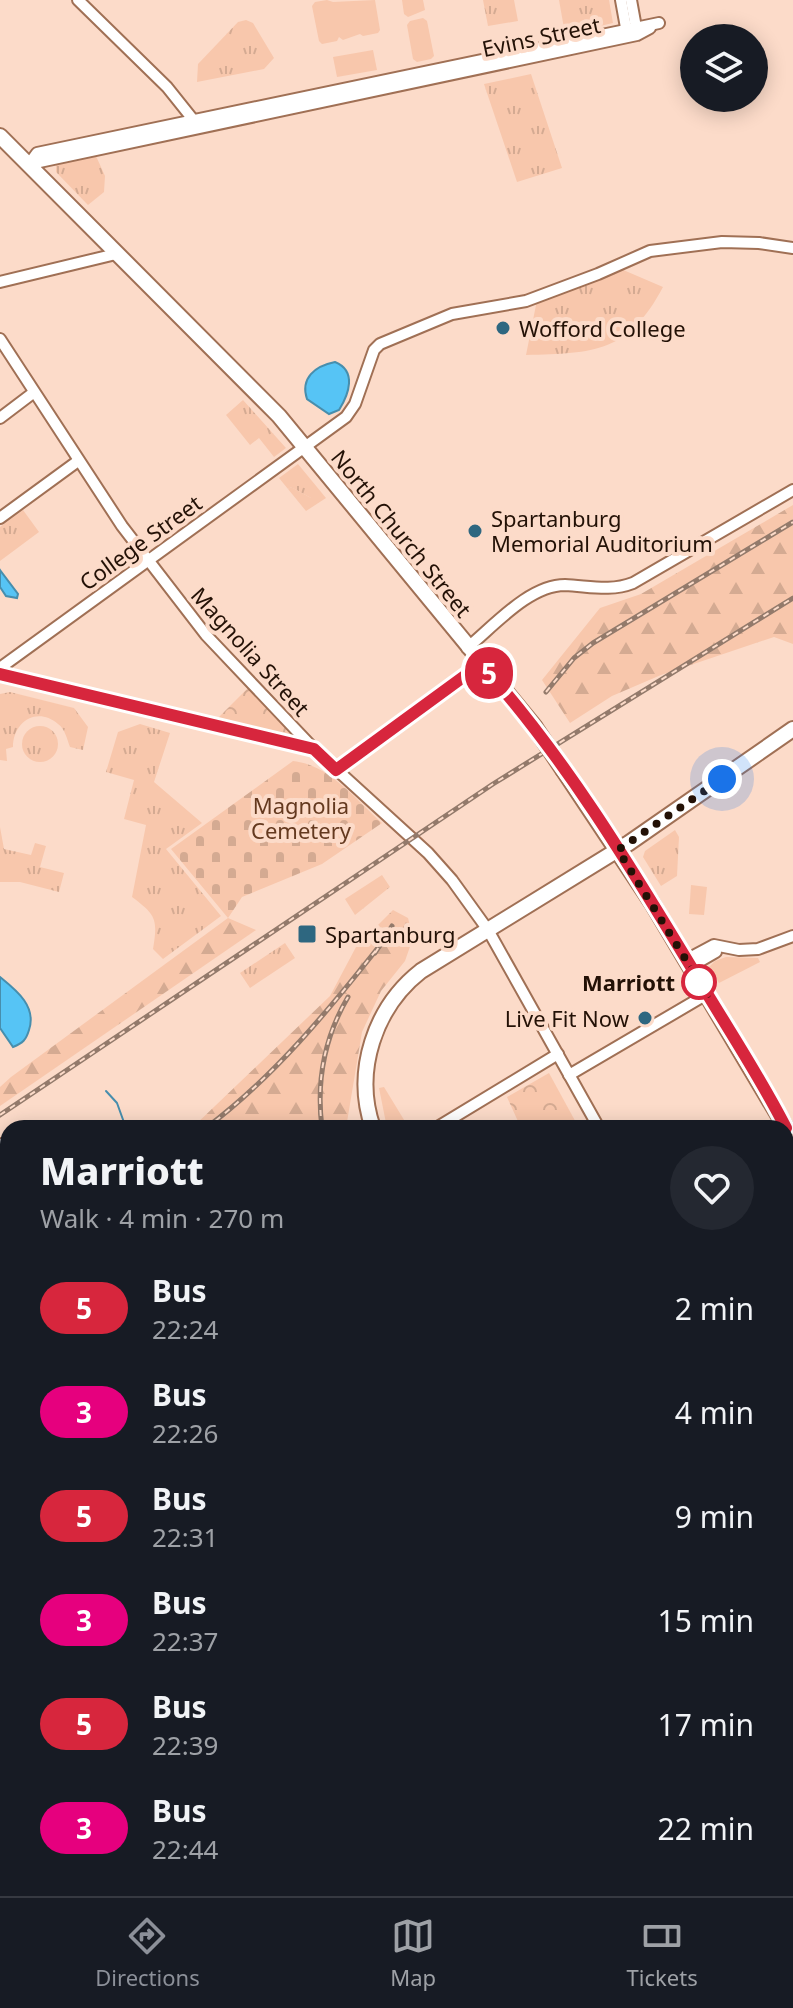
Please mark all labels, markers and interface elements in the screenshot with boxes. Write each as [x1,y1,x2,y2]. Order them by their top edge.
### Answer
street label: Evins Street [479,9,603,63]
map controls [680,24,768,112]
button: layers [680,24,768,112]
place label: Wofford College [519,313,686,343]
marker: Wofford College [494,319,512,337]
street label: North Church Street [325,443,479,623]
street label: College Street [73,487,207,596]
place label: Spartanburg Memorial Auditorium [491,503,713,558]
marker: Spartanburg Memorial Auditorium [466,522,484,540]
street label: Magnolia Street [185,580,317,722]
line badge: 5 [463,647,515,699]
text: 5 [481,654,497,692]
your location [702,759,742,799]
park label: Magnolia Cemetery [251,790,352,845]
place label: Spartanburg [325,919,455,949]
marker: Spartanburg [296,923,318,945]
marker: Marriott [682,965,716,999]
place label: Marriott [582,967,675,997]
place label: Live Fit Now [505,1003,630,1033]
marker: Live Fit Now [636,1009,654,1027]
text: Marriott [40,1144,204,1196]
button: heart [670,1146,754,1230]
text: Walk · 4 min · 270 m [40,1200,284,1236]
text: Bus [152,1270,207,1311]
text: 2 min [675,1288,754,1329]
text: 5 [76,1289,92,1327]
text: 22:24 [152,1311,218,1347]
text: Bus [152,1374,207,1415]
text: 4 min [675,1392,754,1433]
text: 3 [76,1393,92,1431]
text: 22:26 [152,1415,218,1451]
text: Bus [152,1478,207,1519]
text: 9 min [675,1496,754,1537]
text: 5 [76,1497,92,1535]
text: 22:31 [152,1519,218,1555]
text: Bus [152,1582,207,1623]
text: 15 min [658,1600,754,1641]
text: 3 [76,1601,92,1639]
text: 22:37 [152,1623,218,1659]
text: Bus [152,1686,207,1727]
text: 17 min [658,1704,754,1745]
text: 5 [76,1705,92,1743]
text: 22:39 [152,1727,218,1763]
text: Bus [152,1790,207,1831]
text: 22 min [658,1808,754,1849]
text: 3 [76,1809,92,1847]
text: 22:44 [152,1831,218,1867]
tab: Directions [95,1914,200,1992]
tab: Map [390,1914,436,1992]
tab: Tickets [627,1914,698,1992]

